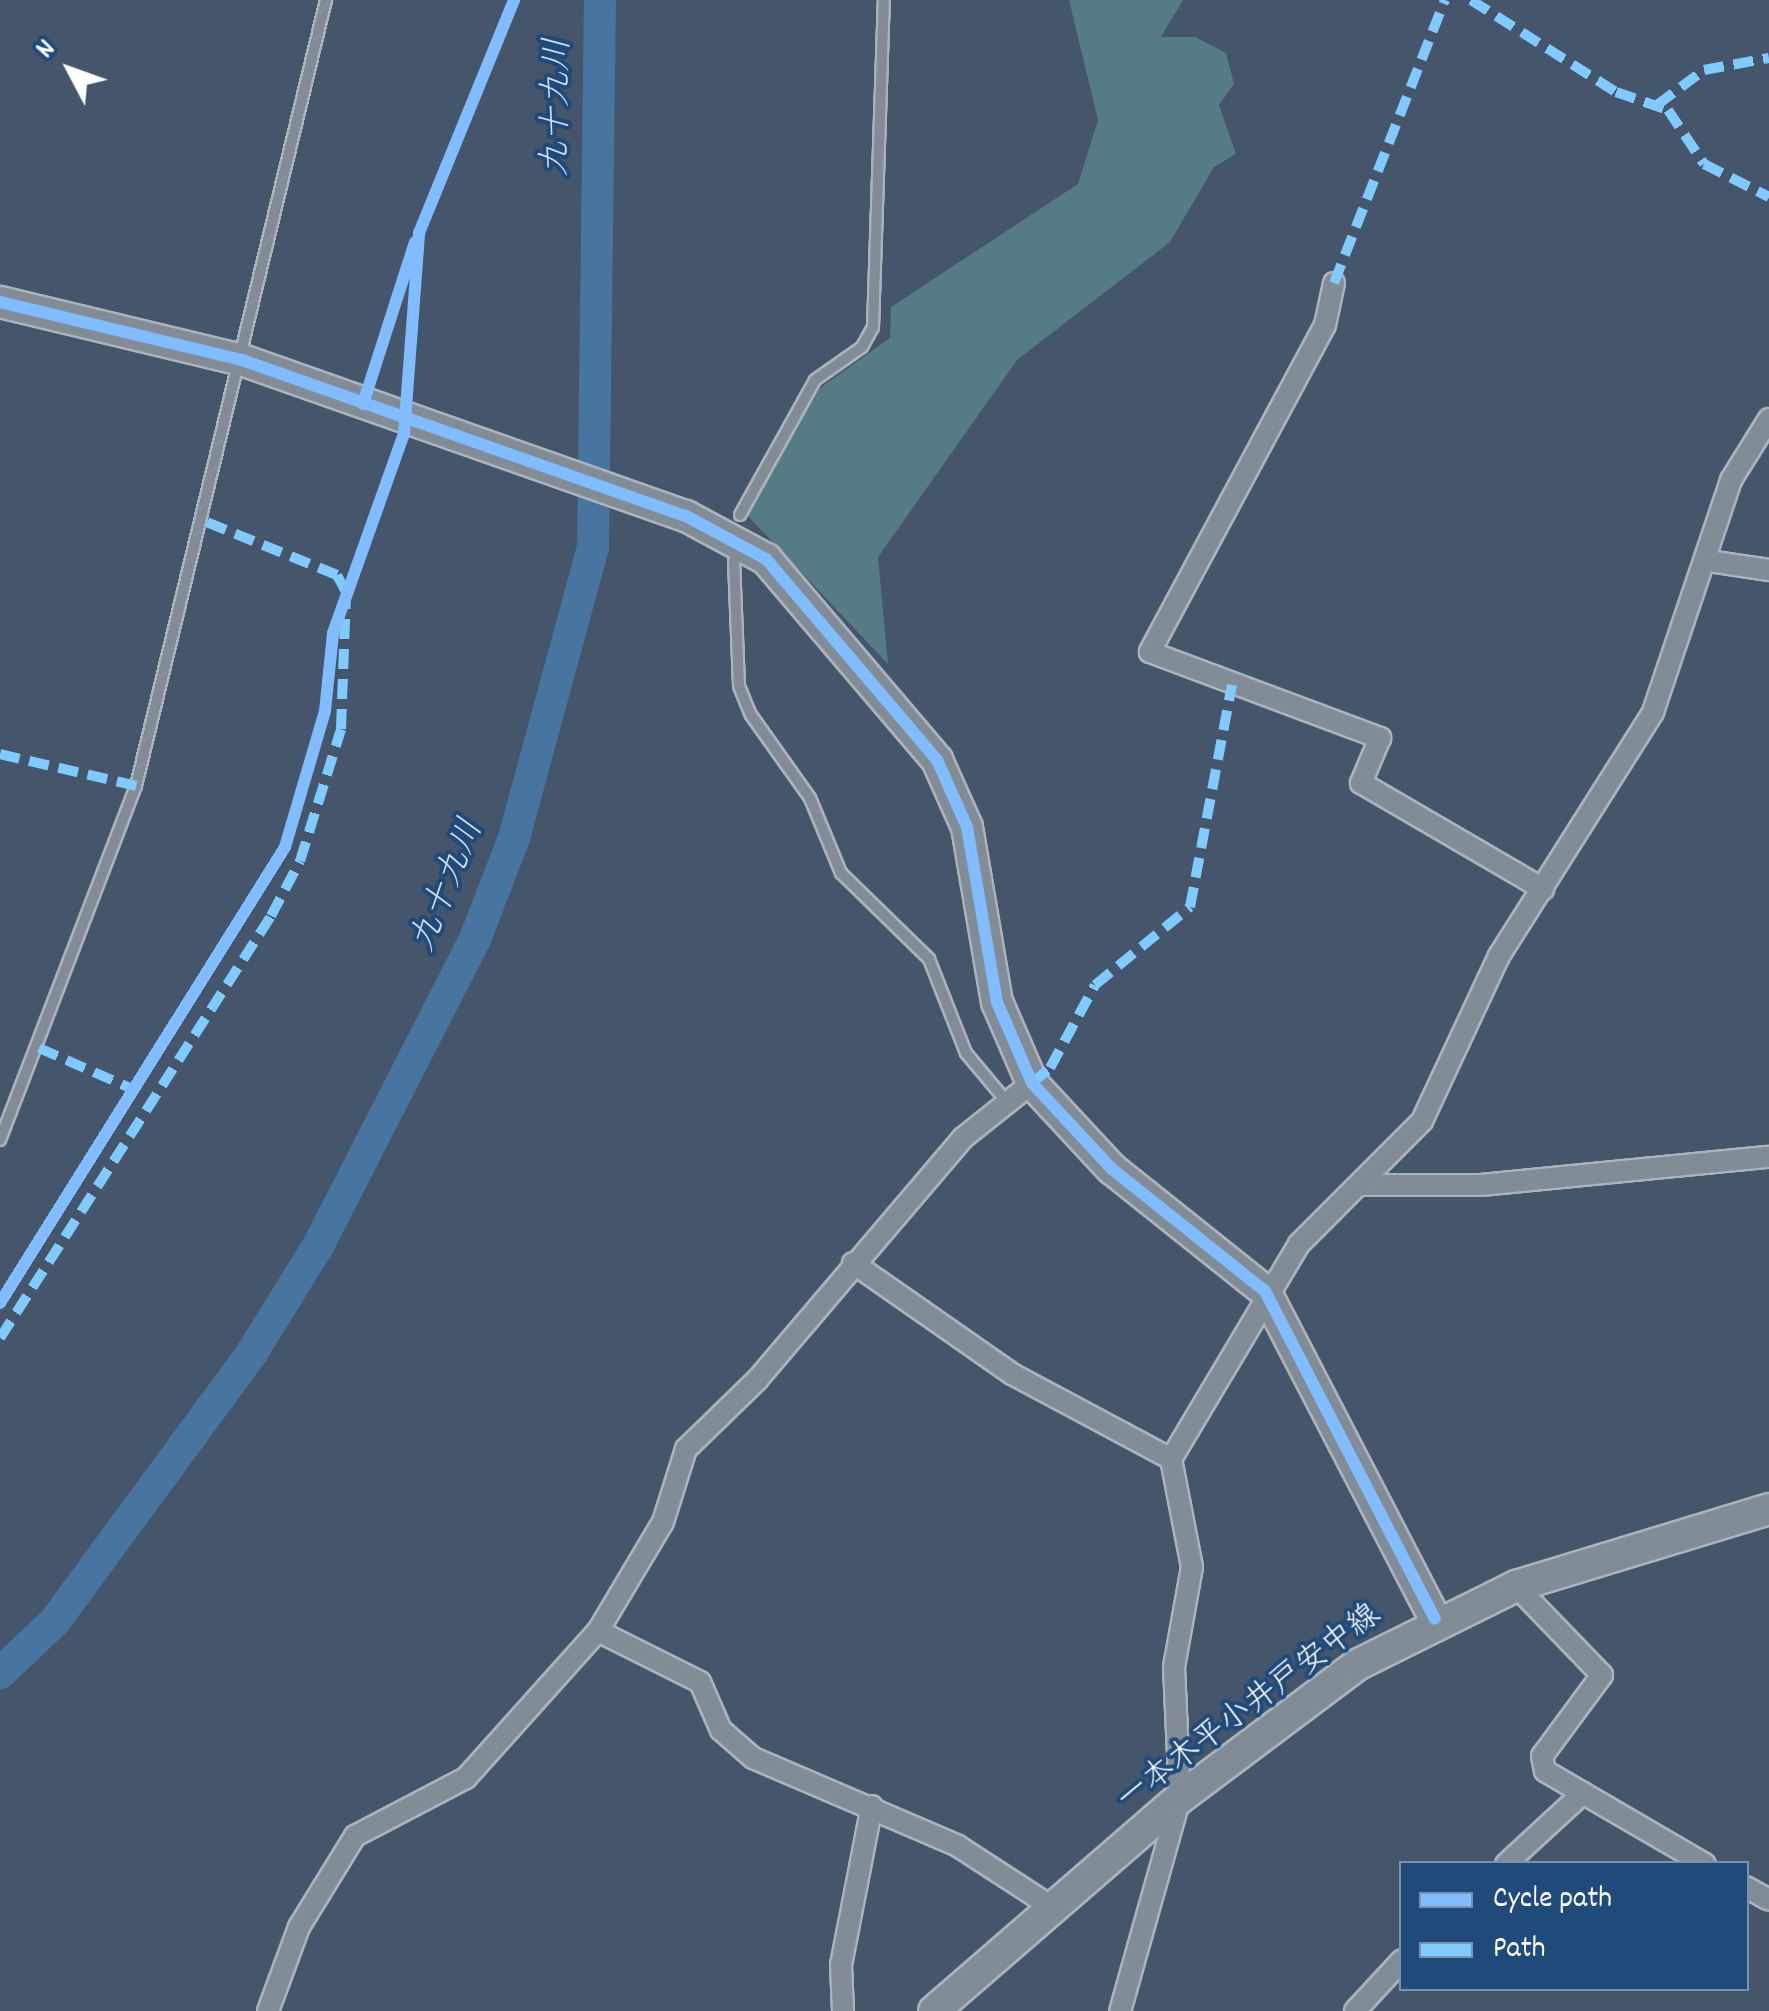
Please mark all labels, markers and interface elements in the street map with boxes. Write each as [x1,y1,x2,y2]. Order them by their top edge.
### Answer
north arrow [20,20,120,120]
text: N [28,32,67,69]
water label: 九十九川 [537,37,581,177]
water label: 九十九川 [403,813,495,959]
street label: 一本木平小井戸安中線 [1111,1597,1389,1821]
legend [1399,1861,1749,1991]
text: Cycle path [1493,1879,1612,1922]
text: Path [1493,1929,1546,1972]

